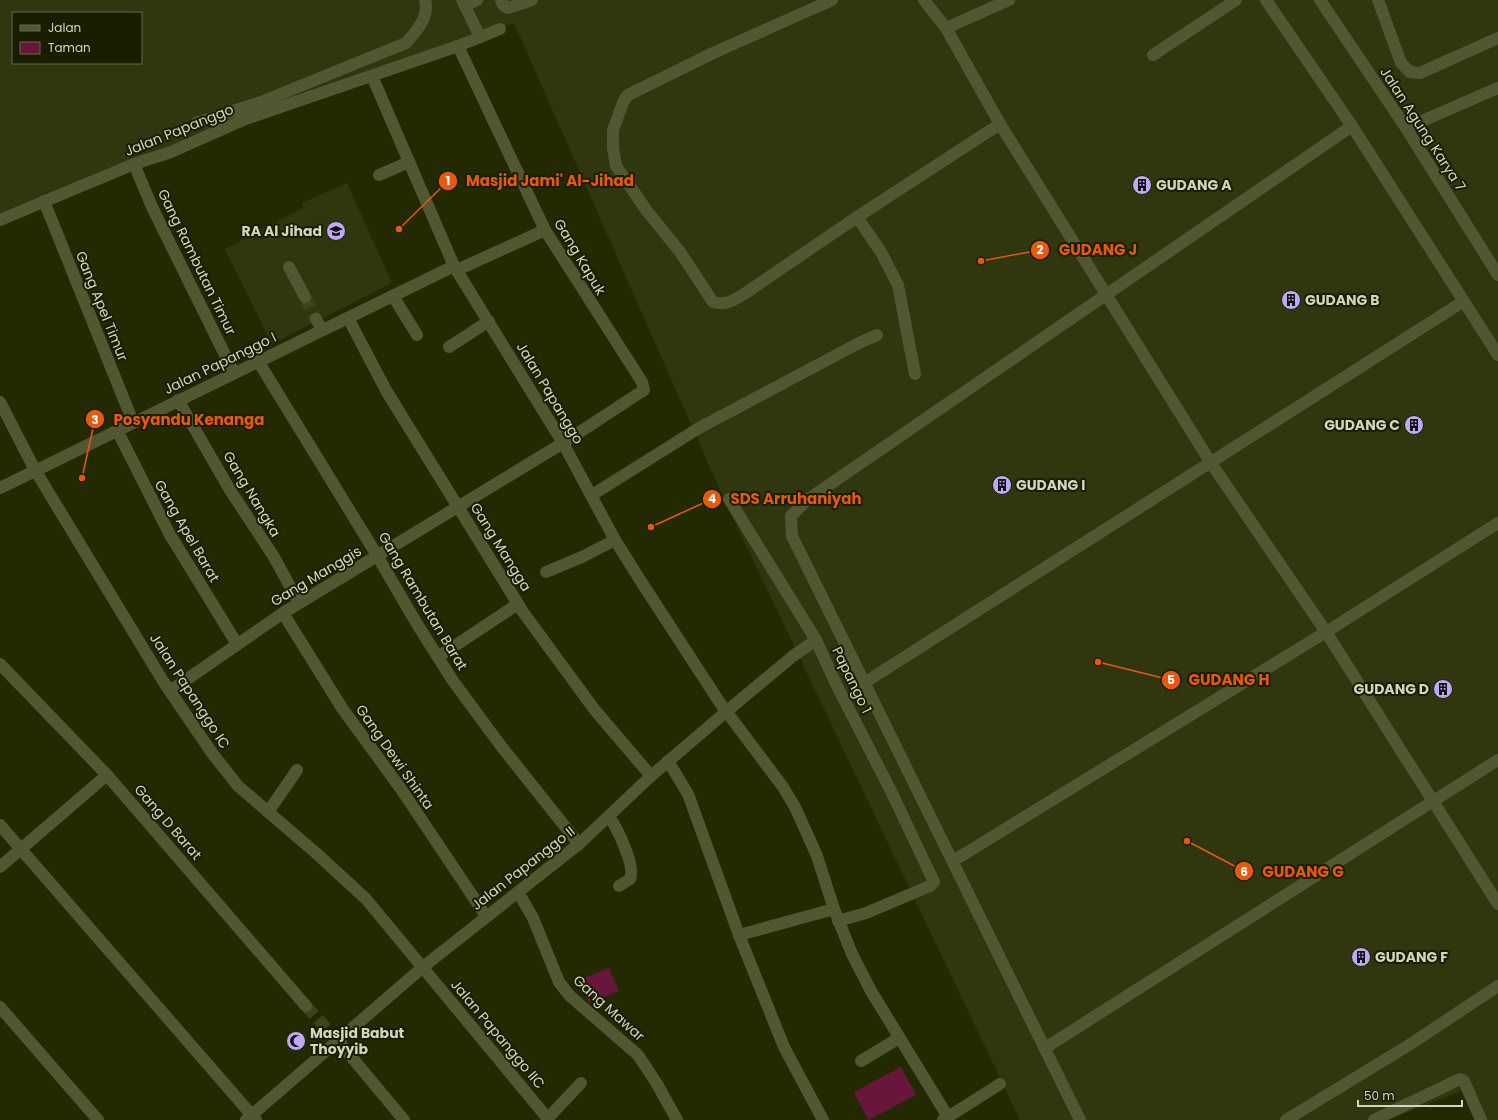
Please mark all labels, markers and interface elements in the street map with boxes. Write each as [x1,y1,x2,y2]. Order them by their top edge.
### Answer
legend [12,12,142,64]
text: Jalan [48,19,81,36]
text: Taman [48,39,91,56]
street label: Jalan Agung Karya 7 [1375,63,1471,195]
street label: Jalan Papanggo [122,99,236,161]
callout: Masjid Jami' Al-Jihad [438,168,642,195]
text: Masjid Jami' Al-Jihad [466,170,634,191]
text: 1 [446,172,450,189]
building icon: GUDANG A [1131,174,1153,196]
place label: GUDANG A [1156,175,1232,195]
street label: Gang Rambutan Timur [153,186,241,338]
street label: Gang Kapuk [549,215,611,300]
school or university icon: RA Al Jihad [325,220,347,242]
place label: RA Al Jihad [242,221,322,241]
callout: GUDANG J [1030,237,1145,264]
text: GUDANG J [1059,239,1137,260]
text: 2 [1037,241,1044,258]
street label: Gang Apel Timur [71,248,133,364]
building icon: GUDANG B [1280,289,1302,311]
place label: GUDANG B [1305,290,1379,310]
street label: Jalan Papanggo I [160,327,280,399]
street label: Jalan Papanggo [512,338,588,448]
callout: Posyandu Kenanga [85,406,272,433]
text: Posyandu Kenanga [113,409,265,430]
text: 3 [91,411,99,428]
building icon: GUDANG C [1403,414,1425,436]
place label: GUDANG C [1324,415,1400,435]
street label: Gang Nangka [218,447,286,541]
building icon: GUDANG I [991,474,1013,496]
place label: GUDANG I [1016,475,1085,495]
street label: Gang Apel Barat [150,476,224,586]
callout: SDS Arruhaniyah [702,485,869,512]
text: SDS Arruhaniyah [730,488,862,509]
text: 4 [708,490,716,507]
street label: Gang Mangga [466,499,536,595]
street label: Gang Rambutan Barat [374,528,472,674]
street label: Gang Manggis [267,541,365,611]
street label: Jalan Papanggo IC [145,629,235,753]
street label: Papango 1 [827,643,877,717]
callout: GUDANG H [1161,667,1278,694]
text: GUDANG H [1189,669,1269,690]
text: 5 [1167,671,1175,688]
building icon: GUDANG D [1432,678,1454,700]
place label: GUDANG D [1354,679,1429,699]
street label: Gang Dewi Shinta [351,701,439,813]
street label: Gang D Barat [130,780,206,864]
street label: Jalan Papanggo II [467,821,579,915]
callout: GUDANG G [1234,858,1352,885]
text: GUDANG G [1262,861,1344,882]
text: 6 [1240,863,1248,880]
building icon: GUDANG F [1350,946,1372,968]
place label: GUDANG F [1375,947,1448,967]
street label: Gang Mawar [569,970,649,1046]
street label: Jalan Papanggo IIC [446,975,550,1093]
place label: Masjid Babut Thoyyib [310,1023,405,1059]
mosque icon: Masjid Babut Thoyyib [285,1030,307,1052]
scale bar [1358,1082,1462,1108]
text: 50 m [1364,1087,1395,1104]

